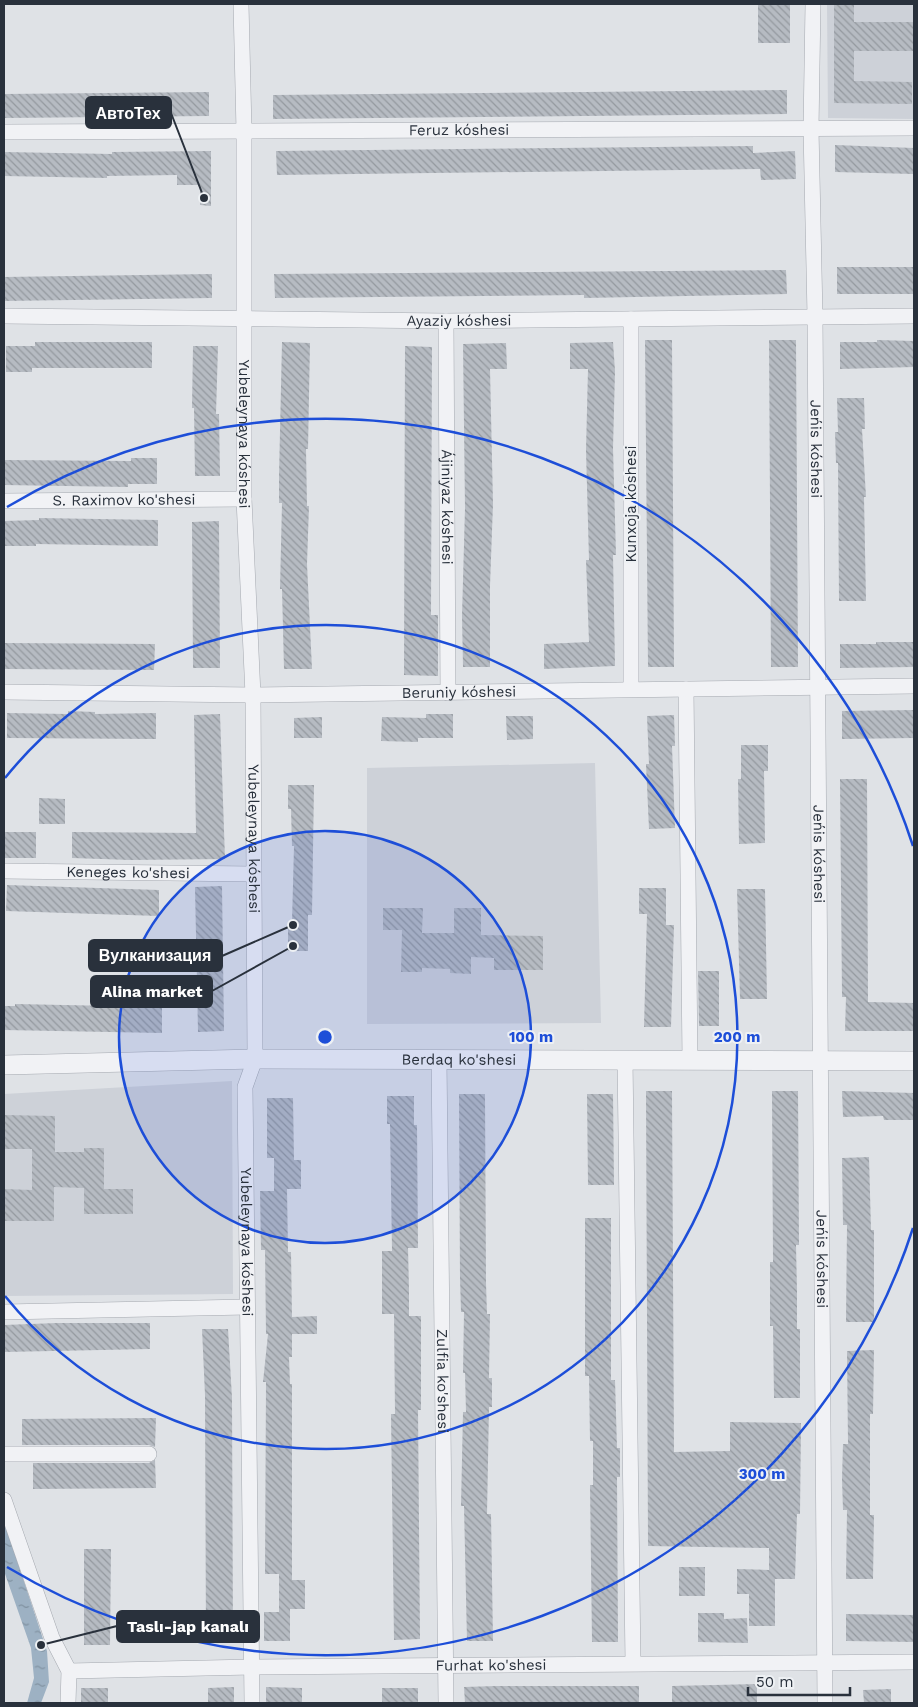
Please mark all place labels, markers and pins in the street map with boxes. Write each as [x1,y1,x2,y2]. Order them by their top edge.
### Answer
callout: АвтоТех [86,97,171,128]
callout: Вулканизация [89,940,222,971]
callout: Alina market [91,976,212,1007]
centre of rings [316,1028,334,1046]
callout: Taslı-jap kanalı [117,1611,259,1642]

